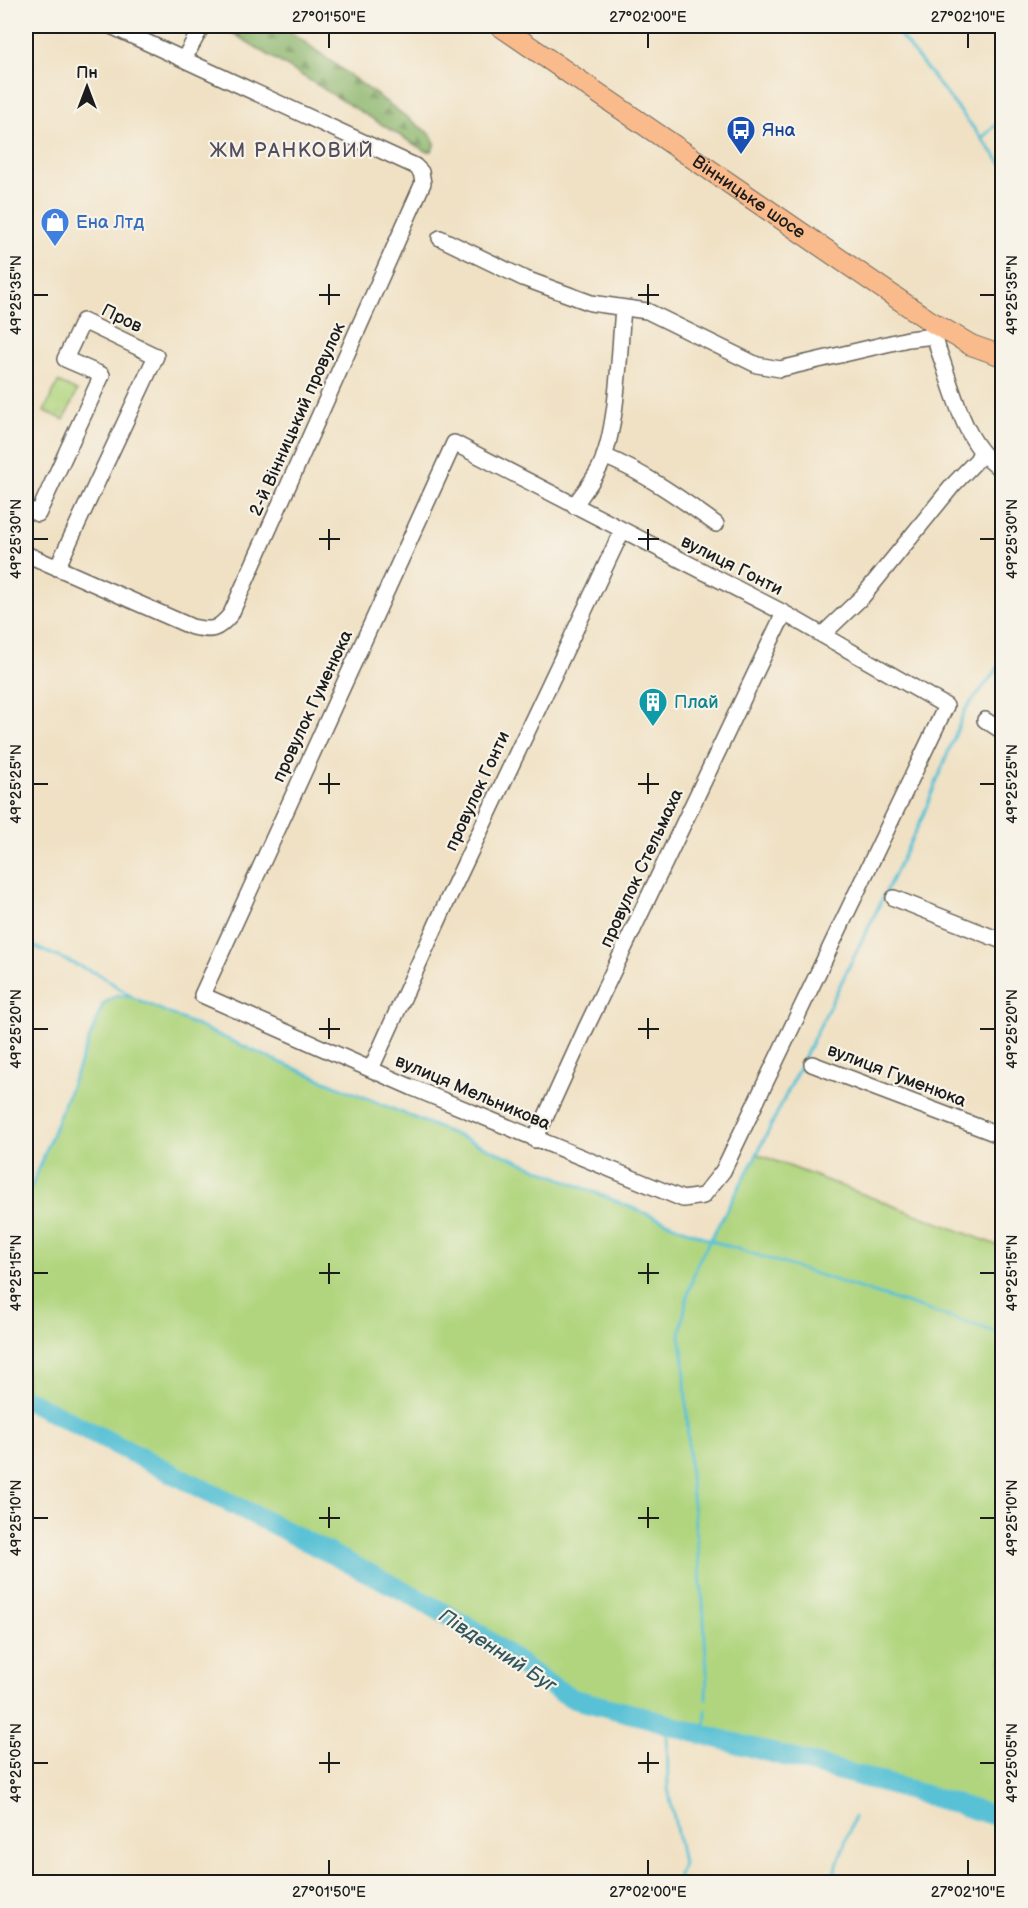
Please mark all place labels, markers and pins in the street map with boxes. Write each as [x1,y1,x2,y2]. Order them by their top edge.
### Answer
bus stop icon: Яна [725,114,757,156]
place label: Яна [762,120,796,141]
shop icon: Ена Лтд [39,206,71,248]
place label: Ена Лтд [76,212,144,233]
building icon: Плай [637,686,669,728]
place label: Плай [674,692,719,713]

